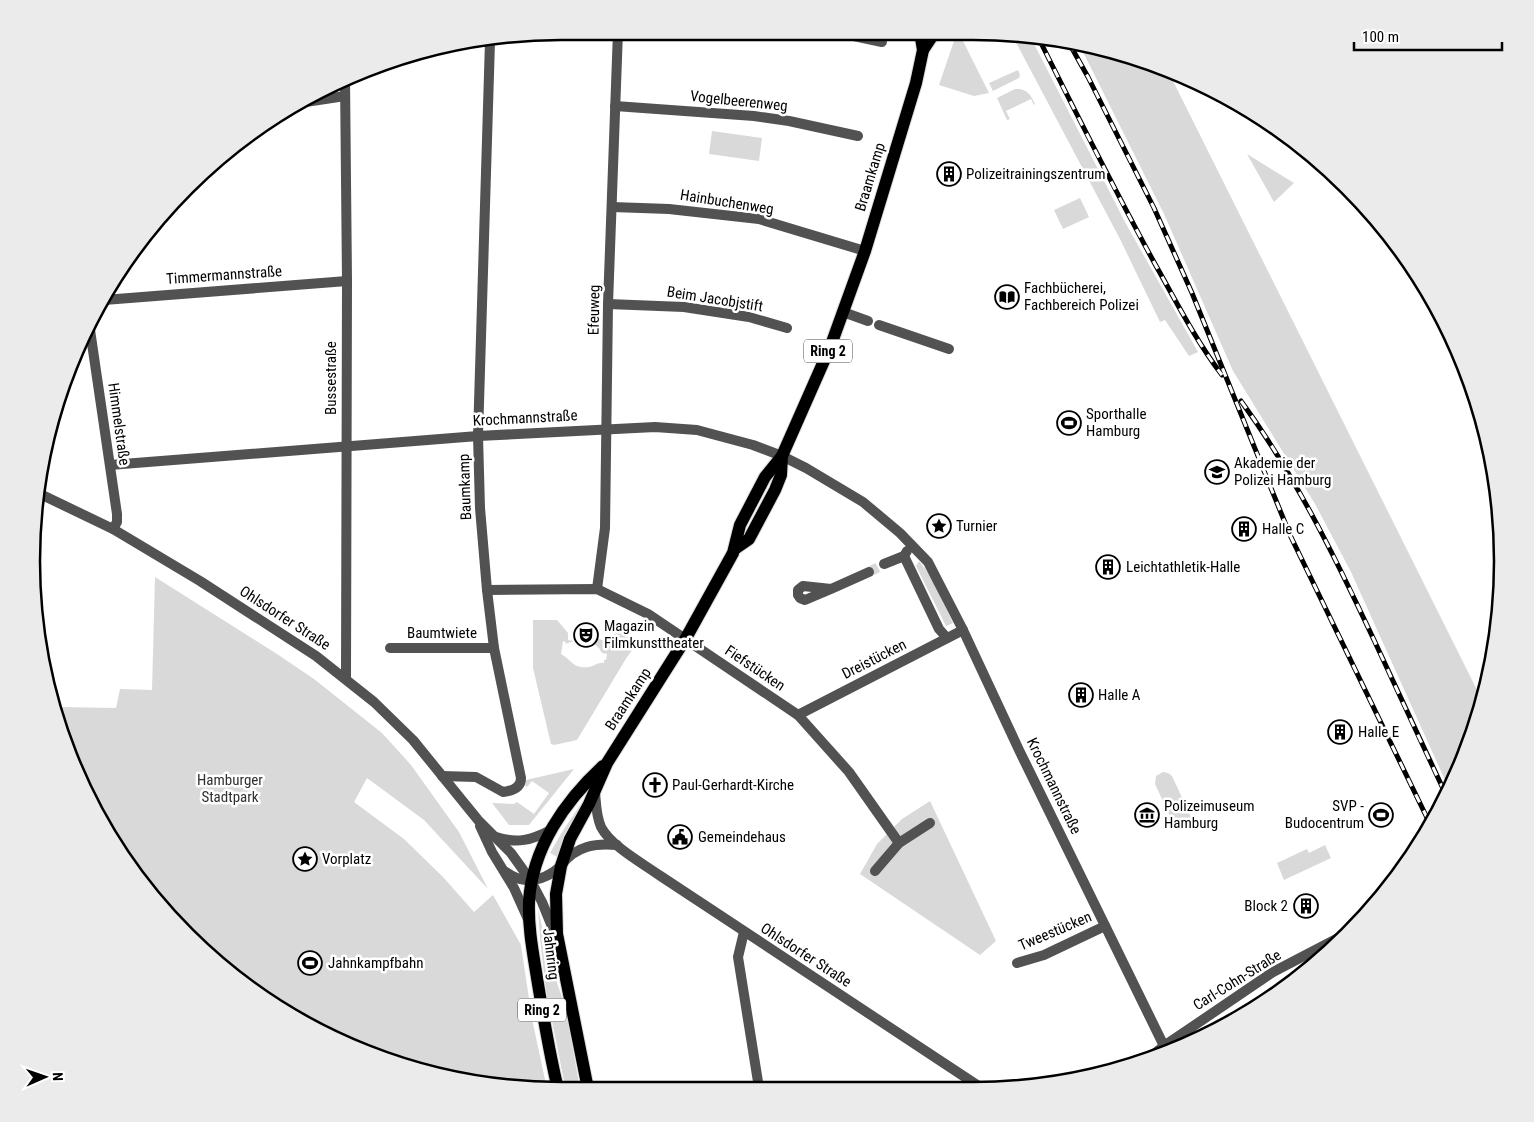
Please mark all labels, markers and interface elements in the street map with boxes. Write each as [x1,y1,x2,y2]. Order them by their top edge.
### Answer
scale bar [1354,20,1502,52]
text: 100 m [1362,28,1399,46]
street label: Vogelbeerenweg [689,87,789,115]
street label: Braamkamp [851,141,889,213]
building icon: Polizeitrainingszentrum [936,161,962,187]
place label: Polizeitrainingszentrum [966,165,1105,183]
street label: Hainbuchenweg [679,186,775,218]
street label: Timmermannstraße [165,262,283,288]
place label: Fachbücherei, Fachbereich Polizei [1024,279,1139,314]
street label: Beim Jacobjstift [666,283,764,315]
library icon: Fachbücherei, Fachbereich Polizei [994,284,1020,310]
street label: Efeuweg [585,285,603,335]
road number: Ring 2 [804,340,852,362]
street label: Bussestraße [322,341,340,415]
street label: Himmelstraße [104,381,134,467]
place label: Sporthalle Hamburg [1086,405,1146,440]
street label: Krochmannstraße [472,406,578,430]
sports icon: Sporthalle Hamburg [1056,410,1082,436]
street label: Baumkamp [455,453,475,521]
place label: Akademie der Polizei Hamburg [1234,454,1331,489]
school or university icon: Akademie der Polizei Hamburg [1204,459,1230,485]
place icon: Turnier [926,513,952,539]
building icon: Halle C [1231,516,1257,542]
place label: Turnier [956,517,998,535]
place label: Halle C [1262,520,1304,538]
building icon: Leichtathletik-Halle [1095,554,1121,580]
place label: Leichtathletik-Halle [1126,558,1240,576]
street label: Ohlsdorfer Straße [236,582,334,654]
place label: Magazin Filmkunsttheater [604,617,704,652]
theatre icon: Magazin Filmkunsttheater [573,622,599,648]
street label: Baumtwiete [407,624,477,642]
street label: Dreistücken [839,635,909,683]
street label: Fiefstücken [721,641,789,695]
street label: Braamkamp [601,664,655,734]
building icon: Halle A [1068,682,1094,708]
place label: Halle A [1098,686,1141,704]
building icon: Halle E [1327,719,1353,745]
place label: Halle E [1358,723,1399,741]
street label: Krochmannstraße [1023,735,1085,837]
park label: Hamburger Stadtpark [197,771,263,806]
church icon: Paul-Gerhardt-Kirche [642,772,668,798]
place label: Paul-Gerhardt-Kirche [672,776,794,794]
place label: Polizeimuseum Hamburg [1164,797,1255,832]
place label: SVP - Budocentrum [1285,797,1364,832]
museum icon: Polizeimuseum Hamburg [1134,802,1160,828]
sports icon: SVP - Budocentrum [1368,802,1394,828]
public building icon: Gemeindehaus [667,824,693,850]
place label: Gemeindehaus [698,828,786,846]
place icon: Vorplatz [292,846,318,872]
place label: Vorplatz [322,850,371,868]
building icon: Block 2 [1293,893,1319,919]
place label: Block 2 [1244,897,1288,915]
street label: Tweestücken [1016,908,1094,954]
street label: Ohlsdorfer Straße [757,919,855,991]
street label: Jahnring [539,927,563,981]
street label: Carl-Cohn-Straße [1190,946,1284,1014]
sports icon: Jahnkampfbahn [297,950,323,976]
place label: Jahnkampfbahn [328,954,423,972]
road number: Ring 2 [518,998,566,1022]
north arrow [20,1052,70,1102]
text: N [50,1072,66,1081]

